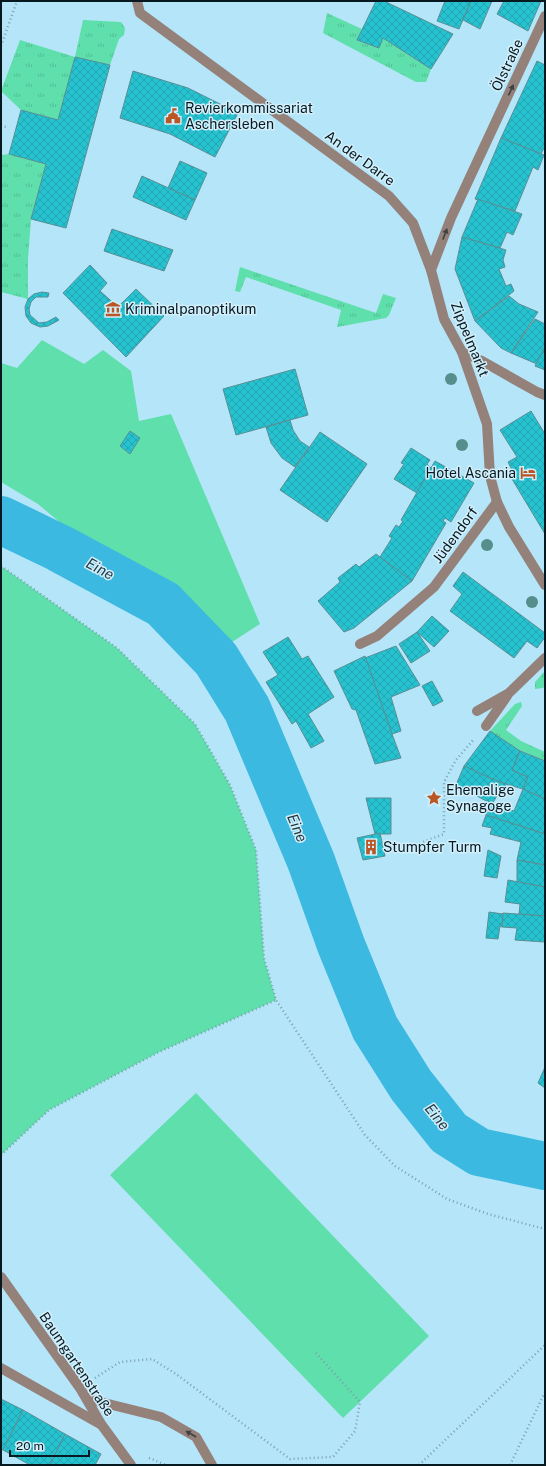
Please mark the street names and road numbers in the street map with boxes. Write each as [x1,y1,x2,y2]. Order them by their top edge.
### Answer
street label: Ölstraße [486,35,526,94]
street label: An der Darre [322,127,398,189]
street label: Zippelmarkt [448,299,492,379]
street label: Jüdendorf [429,504,481,566]
street label: Baumgartenstraße [36,1309,118,1419]

